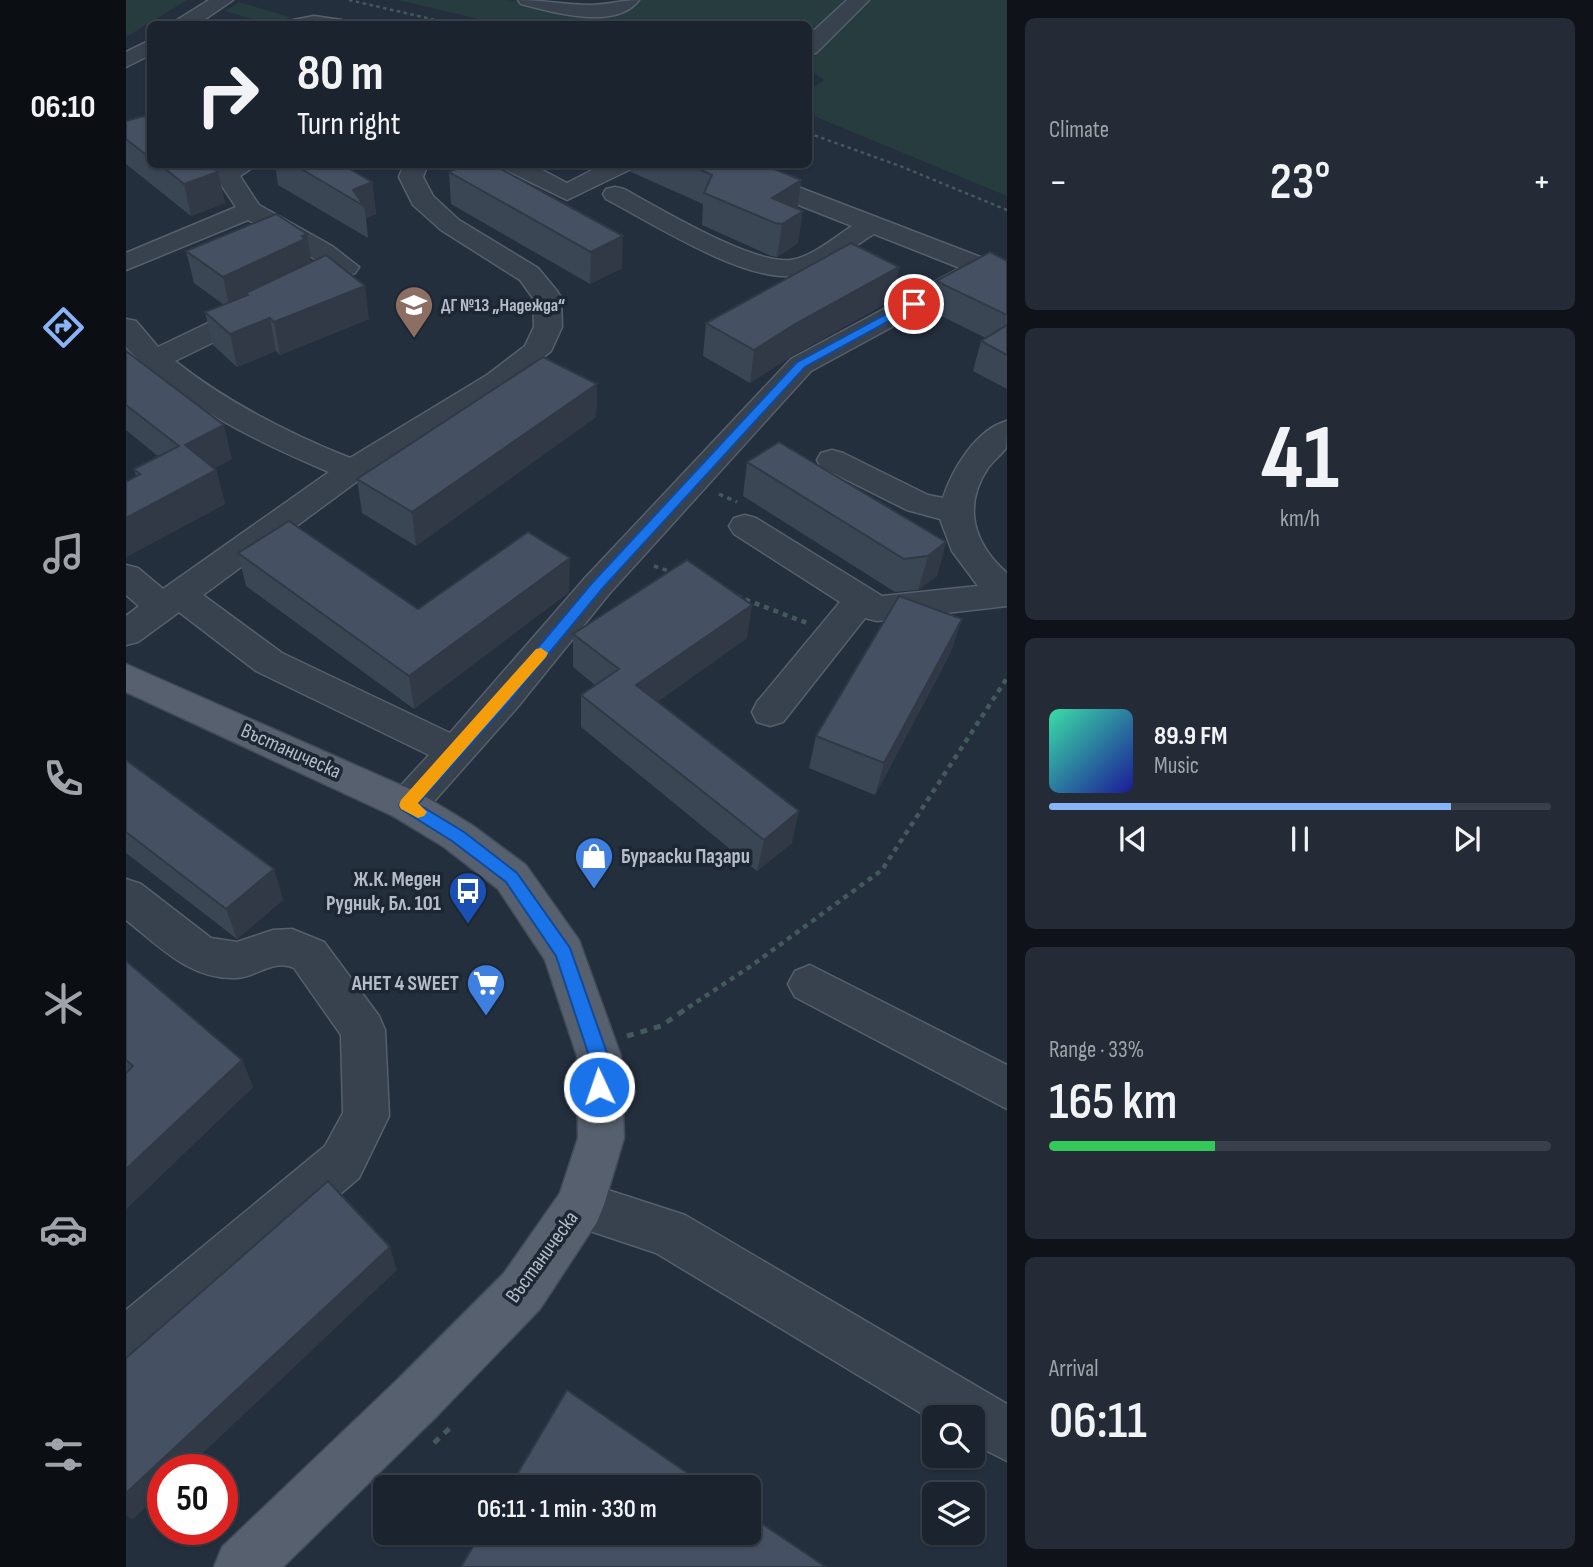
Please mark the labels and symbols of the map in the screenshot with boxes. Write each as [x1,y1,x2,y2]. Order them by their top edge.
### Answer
pin [884,274,944,334]
school or university icon: ДГ №13 „Надежда“ [393,284,435,339]
place label: ДГ №13 „Надежда“ [441,295,565,316]
street label: Въстаническа [237,718,345,784]
shop icon: Бургаски Пазари [573,835,615,890]
place label: Бургаски Пазари [621,844,750,869]
place label: Ж.К. Меден Рудник, Бл. 101 [326,867,441,916]
bus stop icon: Ж.К. Меден Рудник, Бл. 101 [447,870,489,925]
supermarket icon: АНЕТ 4 SWEET [465,962,507,1017]
place label: АНЕТ 4 SWEET [351,971,459,996]
position arrow [562,1050,636,1124]
street label: Въстаническа [500,1206,584,1308]
speed limit sign: 50 [147,1454,238,1545]

